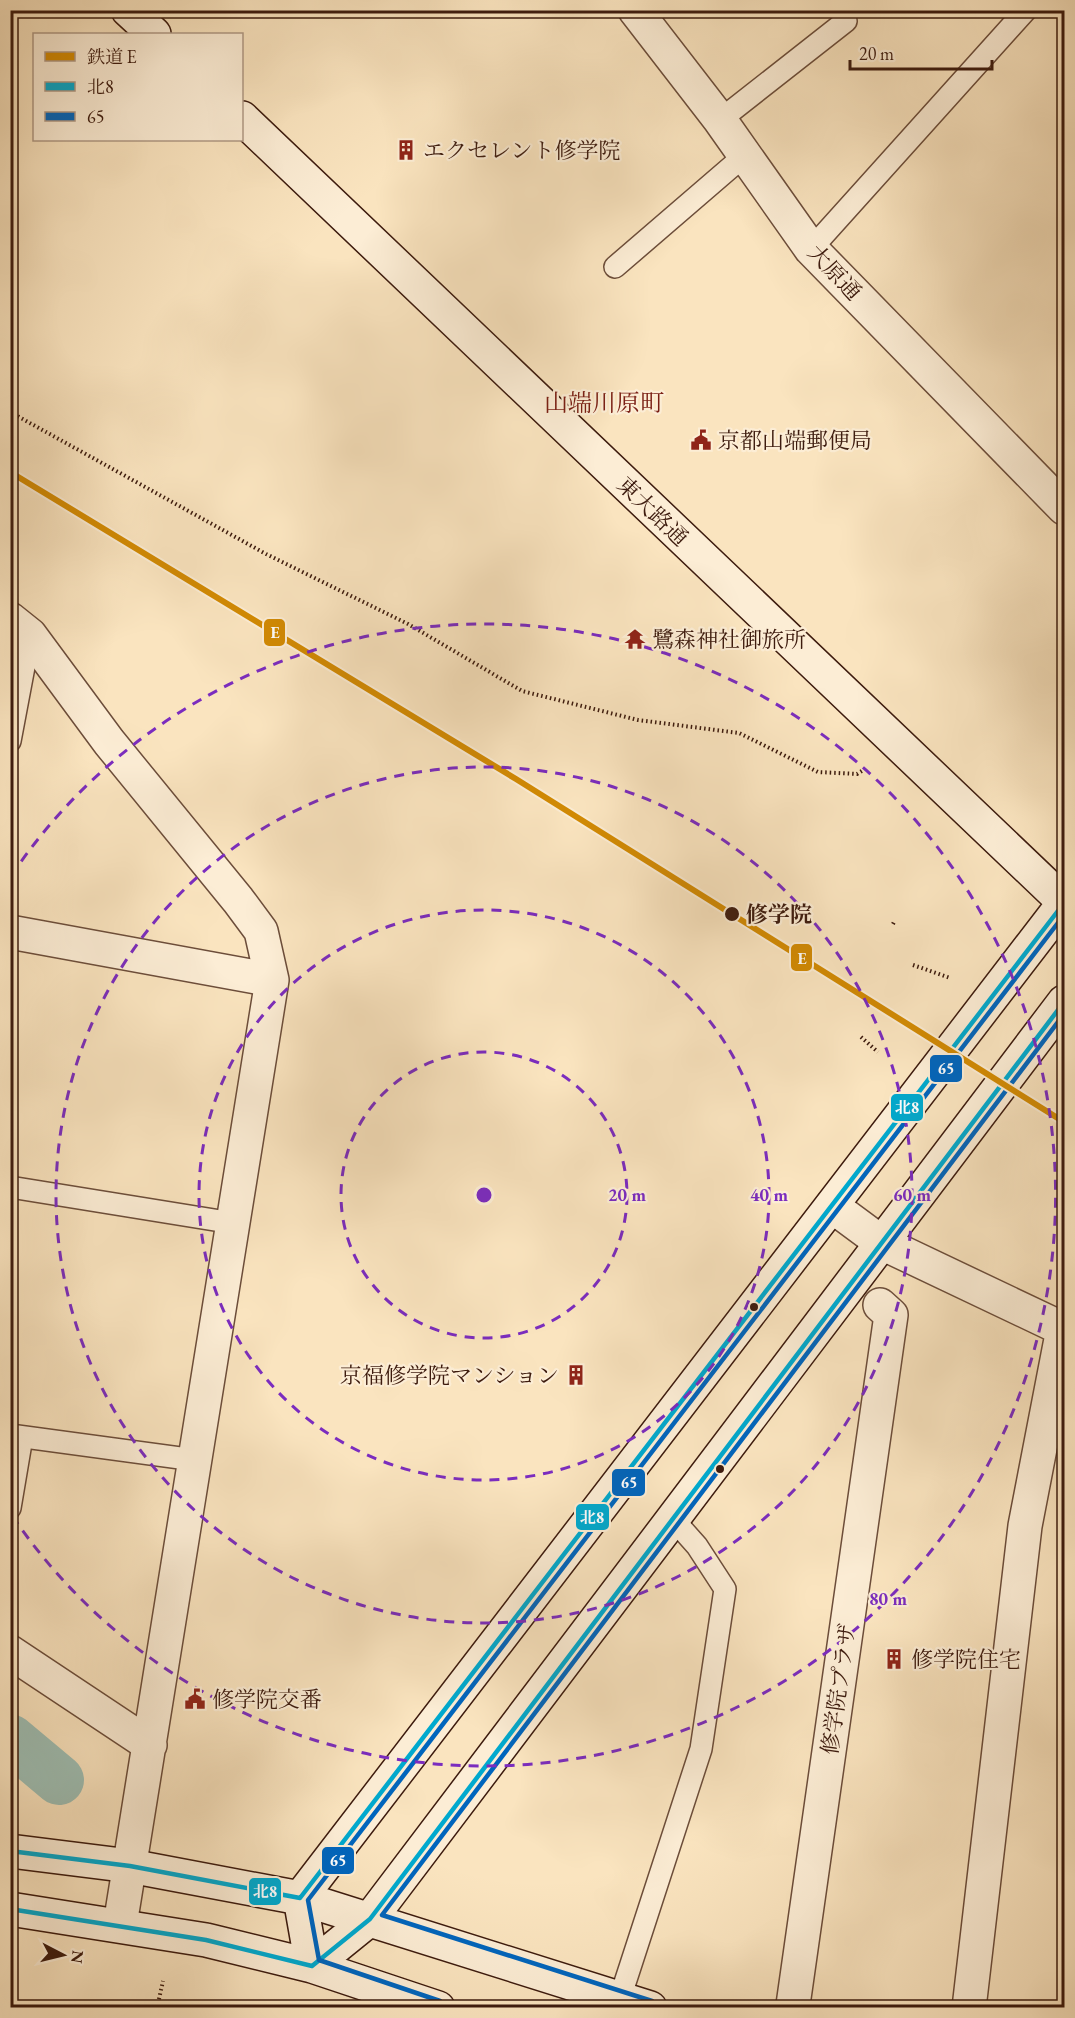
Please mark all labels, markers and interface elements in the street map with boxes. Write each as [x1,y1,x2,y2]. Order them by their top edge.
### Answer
legend [33,33,243,141]
scale bar [850,33,992,71]
text: 20 m [859,42,894,65]
text: 鉄道 E [87,45,137,68]
text: 北8 [87,75,114,98]
text: 65 [87,105,104,128]
place label: エクセレント修学院 [423,136,620,165]
building icon: エクセレント修学院 [394,138,418,162]
street label: 大原通 [802,238,868,306]
district label: 山端川原町 [544,387,664,418]
place label: 京都山端郵便局 [718,426,872,455]
public building icon: 京都山端郵便局 [689,428,713,452]
street label: 東大路通 [611,470,694,552]
line badge: E [263,618,286,647]
text: E [270,622,280,643]
place label: 鷺森神社御旅所 [652,625,806,654]
temple icon: 鷺森神社御旅所 [623,627,647,651]
place label: 修学院 [746,900,812,929]
marker: 修学院 [723,905,741,923]
line badge: E [790,943,813,972]
text: E [797,948,807,969]
line badge: 65 [929,1054,963,1083]
text: 65 [938,1058,954,1079]
line badge: 北8 [890,1093,924,1122]
text: 北8 [895,1097,919,1118]
text: 20 m [608,1183,646,1206]
text: 40 m [750,1183,788,1206]
text: 60 m [893,1183,931,1206]
centre of rings [474,1185,494,1205]
unlabelled marker [748,1301,760,1313]
place label: 京福修学院マンション [340,1361,559,1390]
building icon: 京福修学院マンション [564,1363,588,1387]
unlabelled marker [714,1463,726,1475]
line badge: 65 [611,1468,646,1497]
text: 65 [621,1472,637,1493]
line badge: 北8 [575,1503,610,1531]
text: 北8 [580,1507,604,1528]
text: 80 m [869,1587,907,1610]
street label: 修学院プラザ [815,1622,862,1756]
place label: 修学院住宅 [911,1645,1021,1674]
building icon: 修学院住宅 [882,1647,906,1671]
place label: 修学院交番 [212,1685,322,1714]
public building icon: 修学院交番 [183,1687,207,1711]
line badge: 65 [321,1846,355,1875]
text: 65 [330,1850,346,1871]
line badge: 北8 [248,1877,282,1906]
text: 北8 [253,1881,277,1902]
north arrow [33,1925,93,1985]
text: N [66,1949,89,1965]

